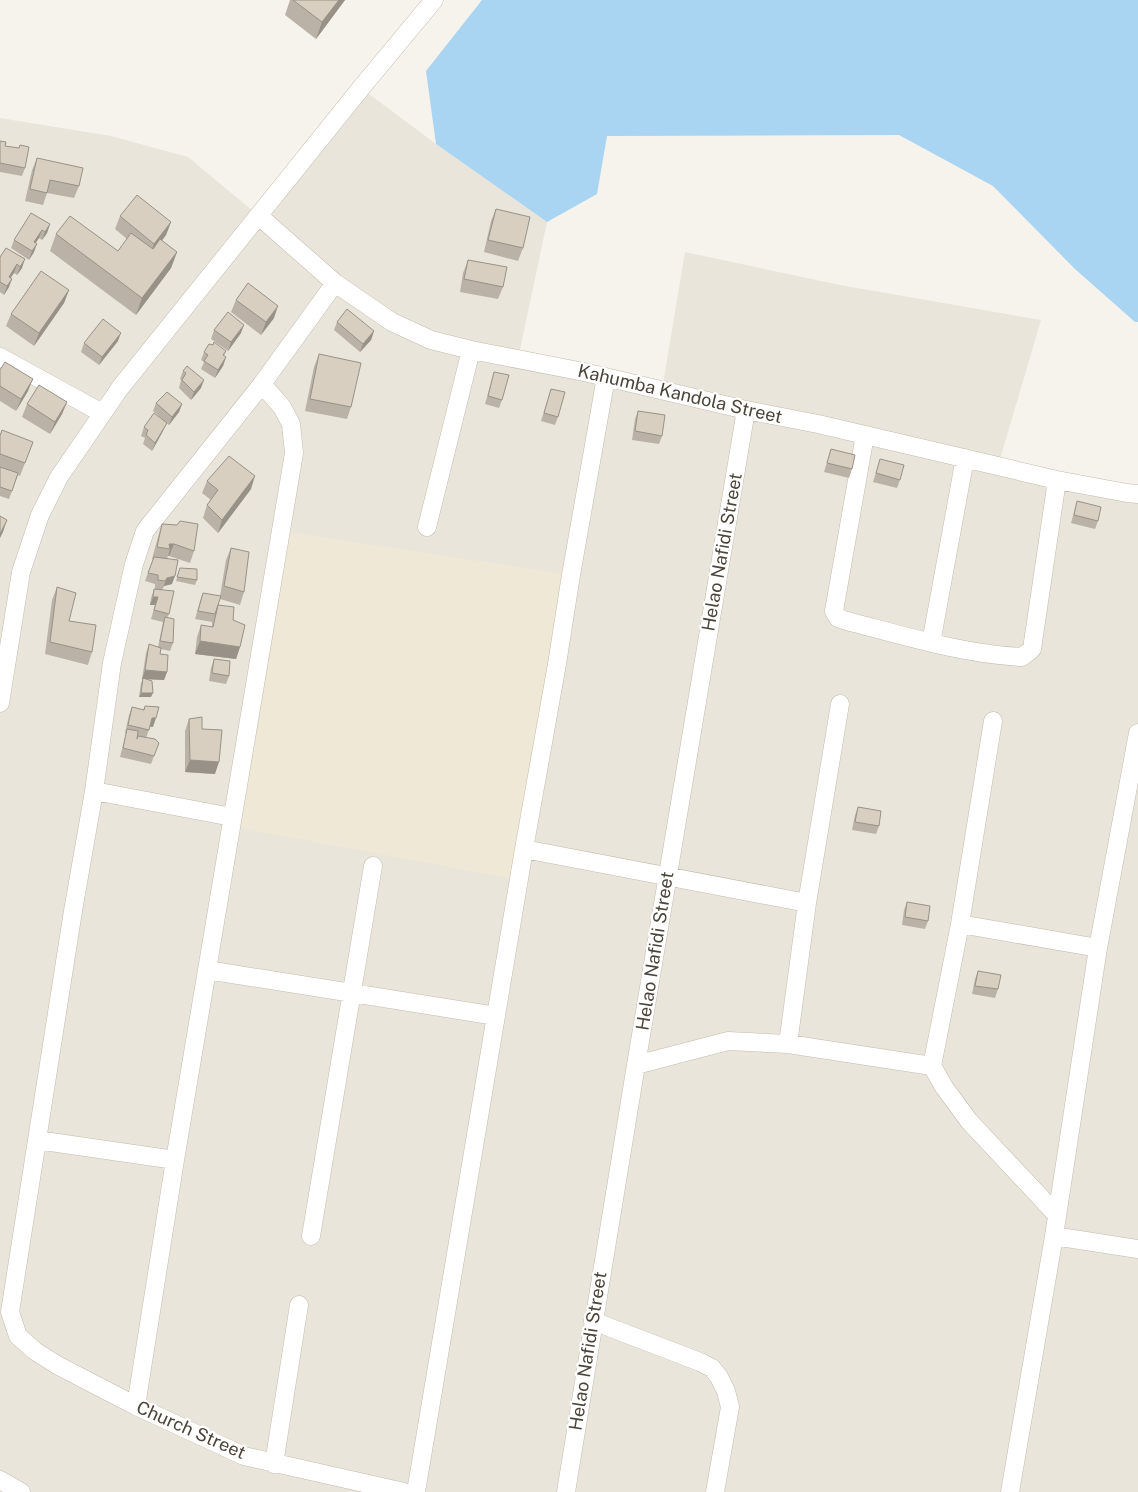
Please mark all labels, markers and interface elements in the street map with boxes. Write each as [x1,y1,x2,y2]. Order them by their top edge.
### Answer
street label: Kahumba Kandola Street [576,360,784,427]
street label: Helao Nafidi Street [697,471,746,633]
street label: Helao Nafidi Street [632,870,677,1032]
street label: Helao Nafidi Street [565,1270,610,1432]
street label: Church Street [133,1396,249,1463]

